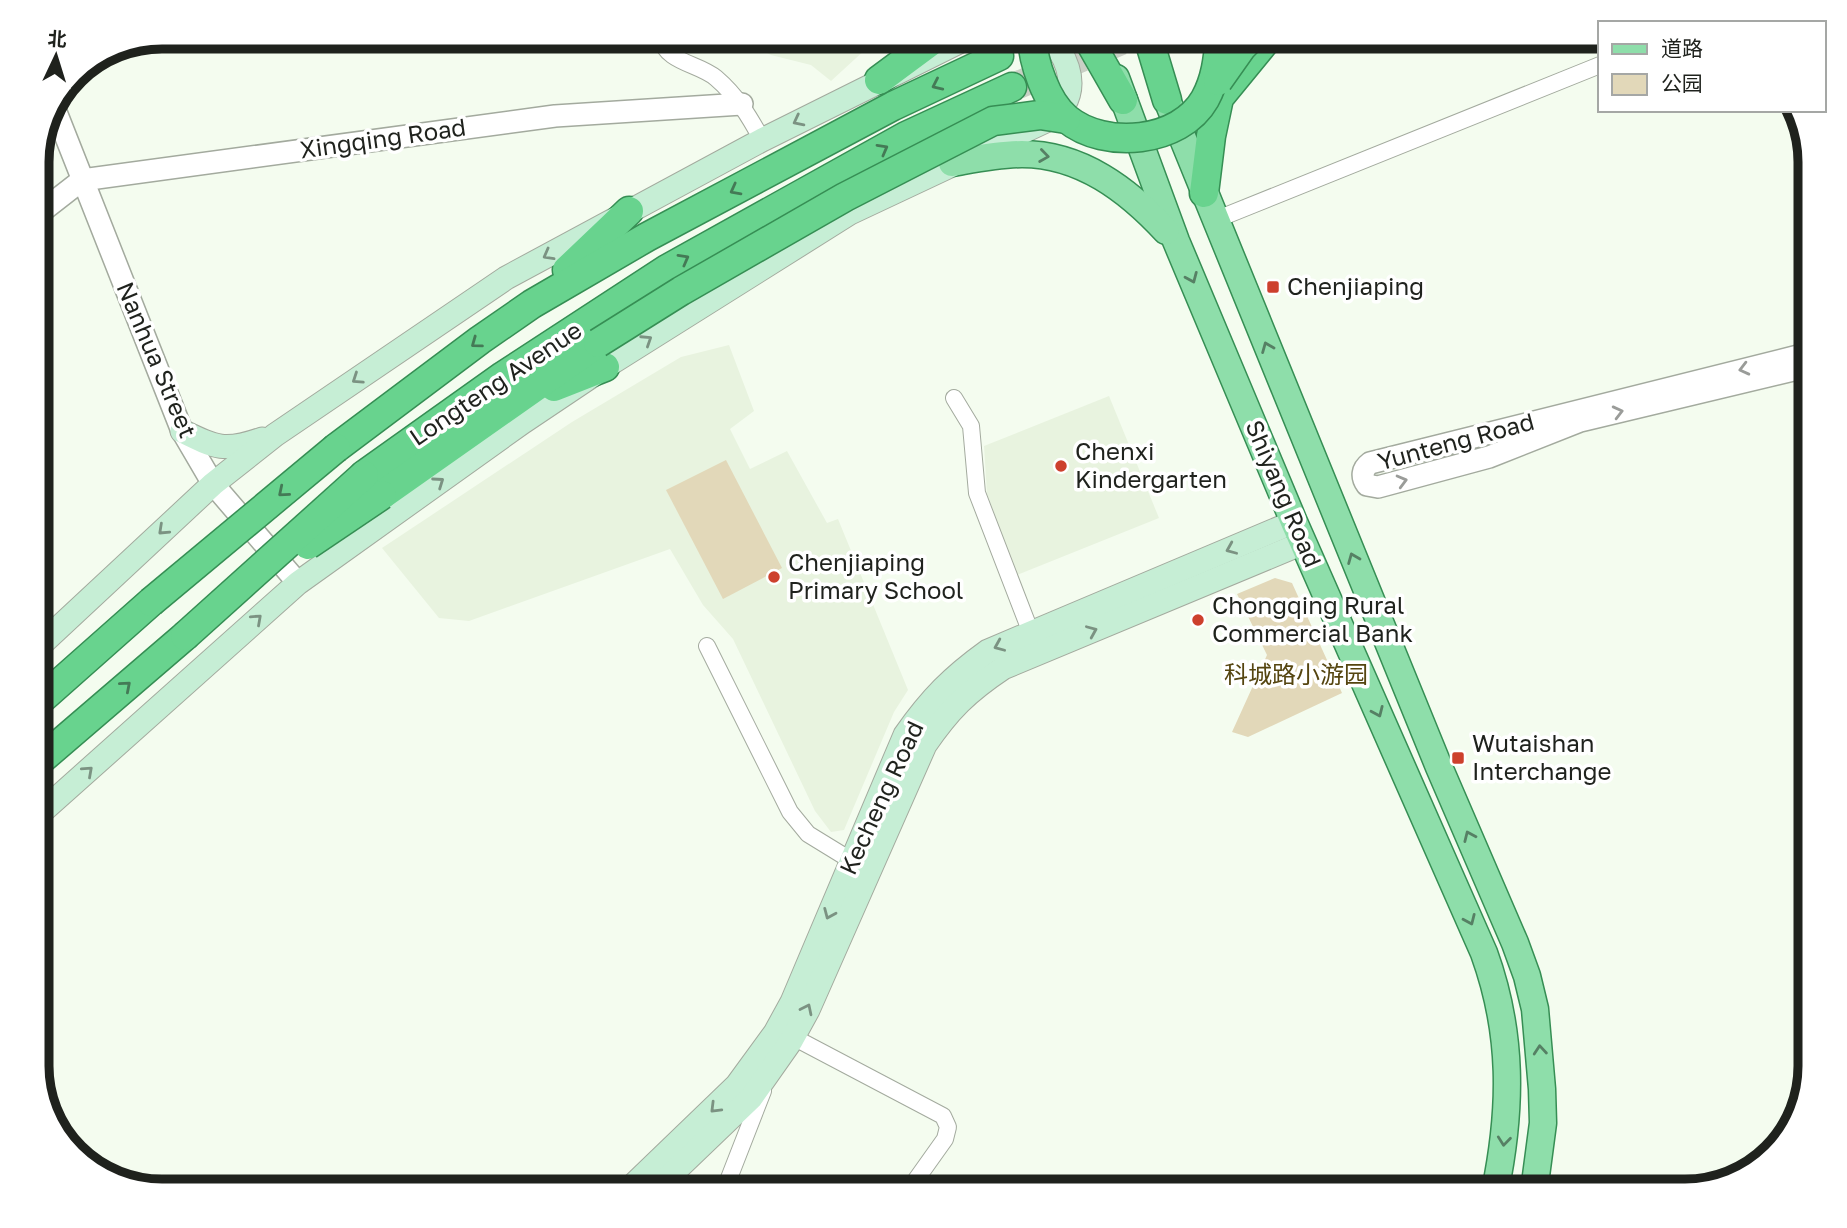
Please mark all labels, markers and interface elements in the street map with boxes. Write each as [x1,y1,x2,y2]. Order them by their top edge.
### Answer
north arrow [21,21,91,91]
legend [1598,21,1826,112]
text: 北 [47,26,68,51]
text: 道路 [1661,35,1703,61]
text: 公园 [1661,70,1703,96]
one-way arrow [932,77,944,91]
street label: Xingqing Road [298,112,468,164]
one-way arrow [793,113,805,127]
one-way arrow [876,144,888,157]
one-way arrow [1038,148,1050,163]
one-way arrow [730,181,742,195]
one-way arrow [543,247,555,260]
one-way arrow [677,254,689,267]
one-way arrow [1183,271,1197,283]
place label: Chenjiaping [1287,271,1424,300]
street label: Nanhua Street [112,277,203,442]
marker: Chenjiaping [1265,279,1281,295]
street label: Longteng Avenue [404,315,587,451]
one-way arrow [471,334,484,347]
one-way arrow [639,336,652,349]
one-way arrow [1261,342,1275,354]
one-way arrow [1738,361,1750,375]
one-way arrow [352,371,365,383]
street label: Yunteng Road [1374,406,1537,475]
one-way arrow [1612,406,1624,420]
street label: Shiyang Road [1240,415,1328,571]
place label: Chenxi Kindergarten [1075,436,1227,493]
marker: Chenxi Kindergarten [1053,458,1069,474]
one-way arrow [1396,475,1408,489]
one-way arrow [431,478,444,490]
one-way arrow [279,484,292,496]
one-way arrow [159,522,172,534]
one-way arrow [1226,540,1238,554]
place label: Chenjiaping Primary School [788,547,964,604]
one-way arrow [1347,553,1361,565]
marker: Chenjiaping Primary School [766,569,782,585]
place label: Chongqing Rural Commercial Bank [1212,590,1413,647]
marker: Chongqing Rural Commercial Bank [1190,612,1206,628]
one-way arrow [249,615,262,627]
one-way arrow [1086,625,1098,639]
one-way arrow [994,638,1006,652]
park label: 科城路小游园 [1224,659,1368,688]
one-way arrow [118,682,131,694]
one-way arrow [1370,705,1384,717]
street label: Kecheng Road [832,716,929,879]
place label: Wutaishan Interchange [1472,728,1612,785]
marker: Wutaishan Interchange [1450,750,1466,766]
one-way arrow [80,766,93,779]
one-way arrow [1463,831,1477,843]
one-way arrow [824,907,838,919]
one-way arrow [1462,913,1476,925]
one-way arrow [799,1004,813,1016]
one-way arrow [1533,1044,1548,1055]
one-way arrow [711,1100,723,1112]
one-way arrow [1497,1136,1512,1147]

